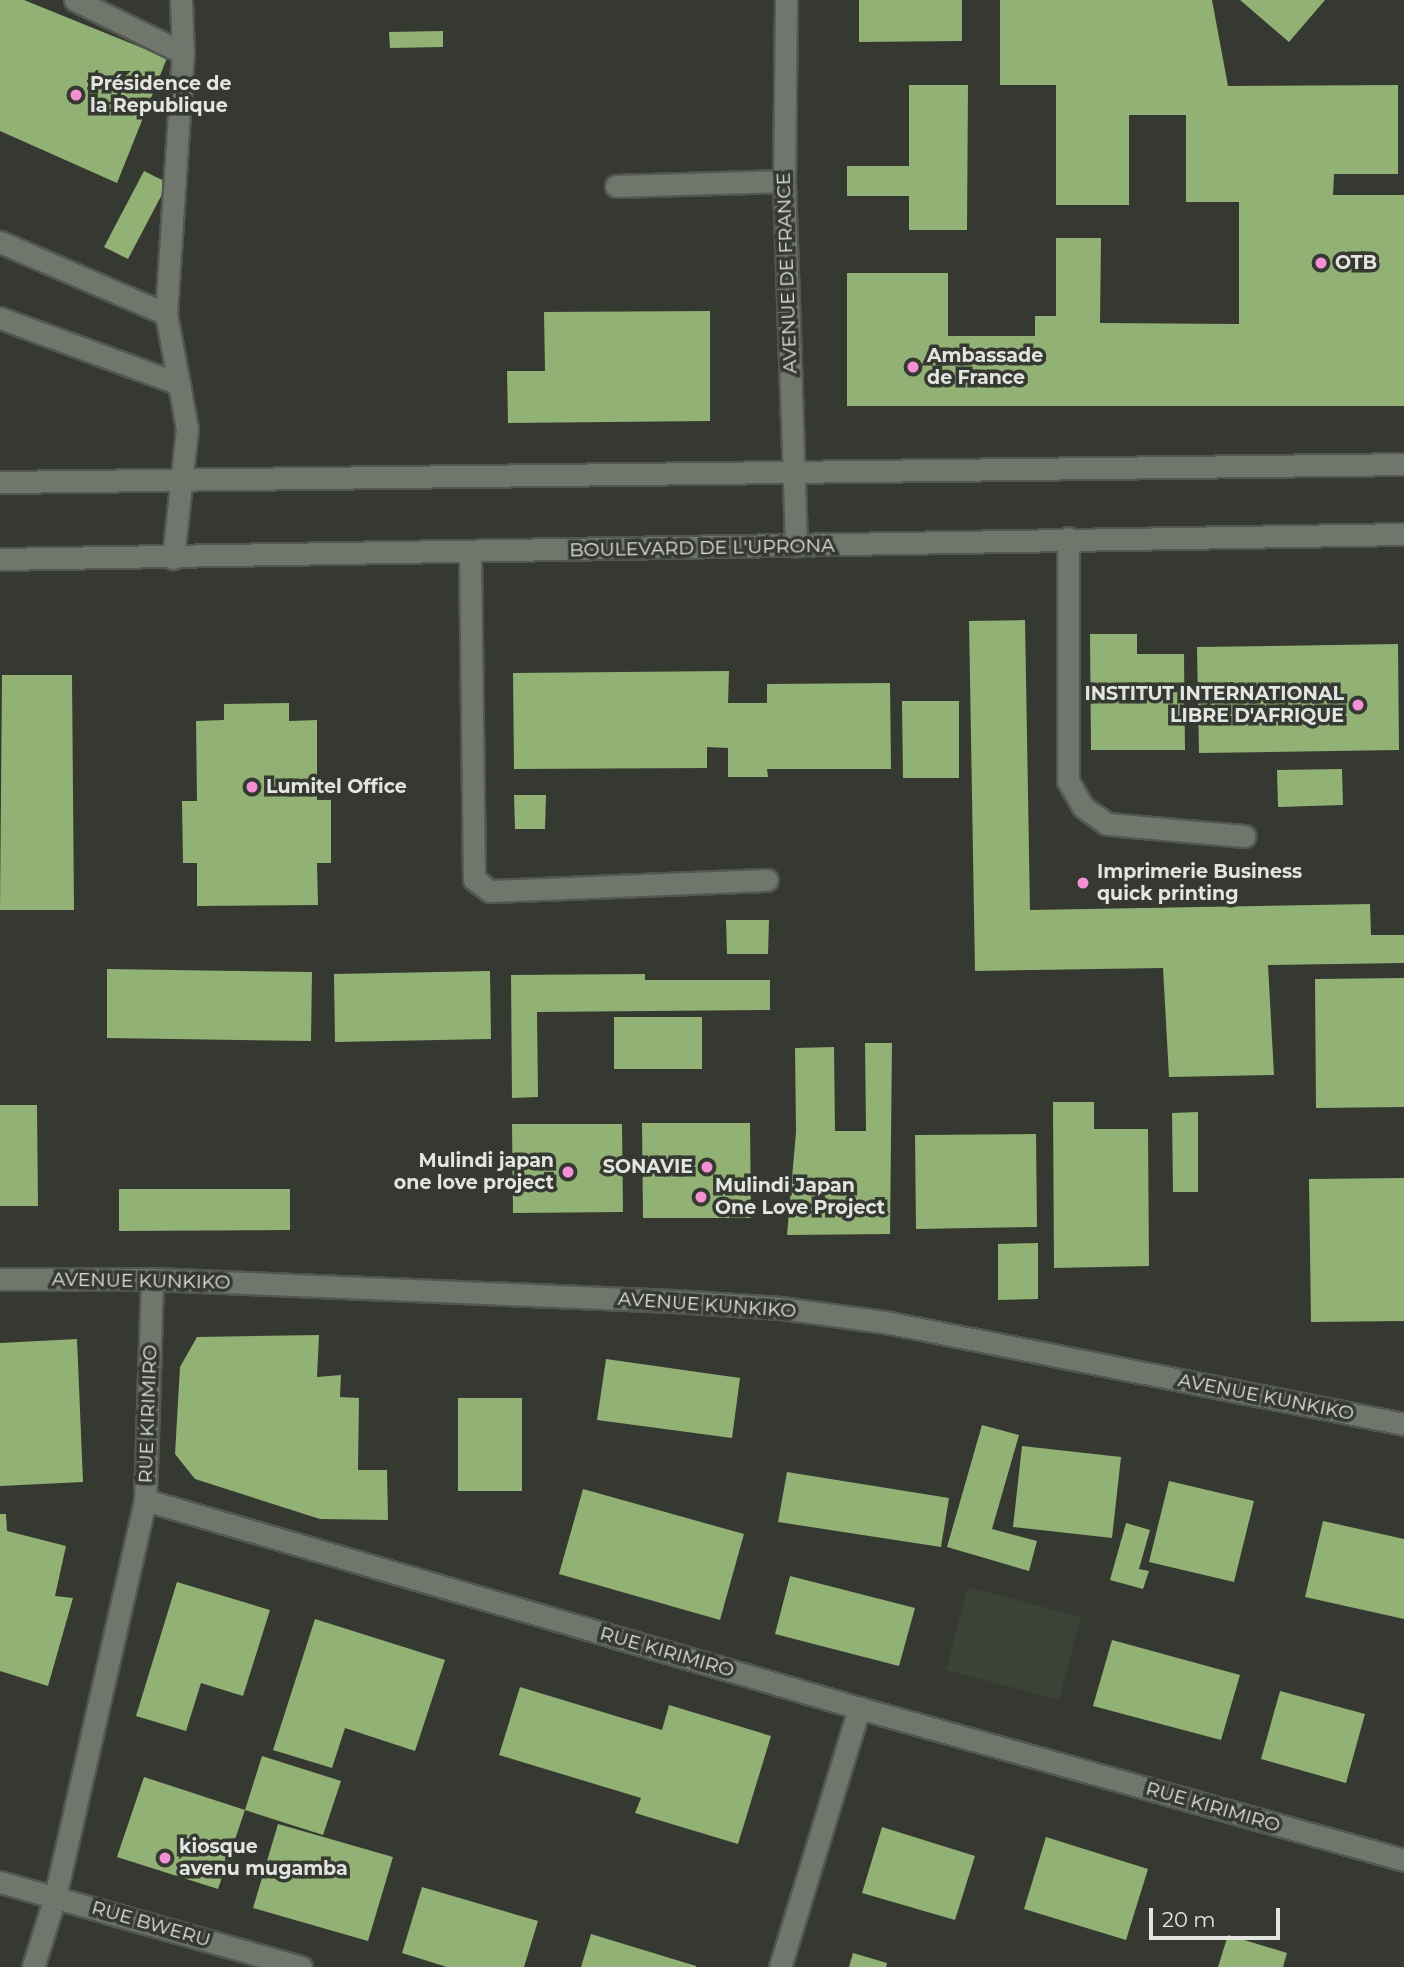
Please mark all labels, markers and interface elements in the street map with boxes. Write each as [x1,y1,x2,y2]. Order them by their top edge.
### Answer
place label: Présidence de la Republique [90,73,231,117]
marker: Présidence de la Republique [68,87,84,103]
street label: AVENUE DE FRANCE [772,172,802,374]
place label: OTB [1335,252,1377,274]
marker: OTB [1313,255,1329,271]
place label: Ambassade de France [927,345,1043,389]
marker: Ambassade de France [905,359,921,375]
street label: BOULEVARD DE L'UPRONA [569,534,835,562]
place label: INSTITUT INTERNATIONAL LIBRE D'AFRIQUE [1085,683,1344,727]
marker: INSTITUT INTERNATIONAL LIBRE D'AFRIQUE [1350,697,1366,713]
place label: Lumitel Office [266,776,407,798]
marker: Lumitel Office [244,779,260,795]
place label: Imprimerie Business quick printing [1097,861,1302,905]
marker: Imprimerie Business quick printing [1075,875,1091,891]
place label: Mulindi japan one love project [394,1150,554,1194]
place label: SONAVIE [603,1156,693,1178]
marker: SONAVIE [699,1159,715,1175]
marker: Mulindi japan one love project [560,1164,576,1180]
place label: Mulindi Japan One Love Project [715,1175,885,1219]
marker: Mulindi Japan One Love Project [693,1189,709,1205]
street label: AVENUE KUNKIKO [52,1268,230,1294]
street label: AVENUE KUNKIKO [617,1287,797,1323]
street label: RUE KIRIMIRO [134,1344,162,1484]
street label: AVENUE KUNKIKO [1176,1369,1356,1425]
street label: RUE KIRIMIRO [597,1622,737,1682]
street label: RUE KIRIMIRO [1143,1777,1283,1837]
place label: kiosque avenu mugamba [179,1836,348,1880]
marker: kiosque avenu mugamba [157,1850,173,1866]
scale bar [1152,1894,1283,1938]
street label: RUE BWERU [89,1896,213,1952]
text: 20 m [1162,1907,1216,1932]

